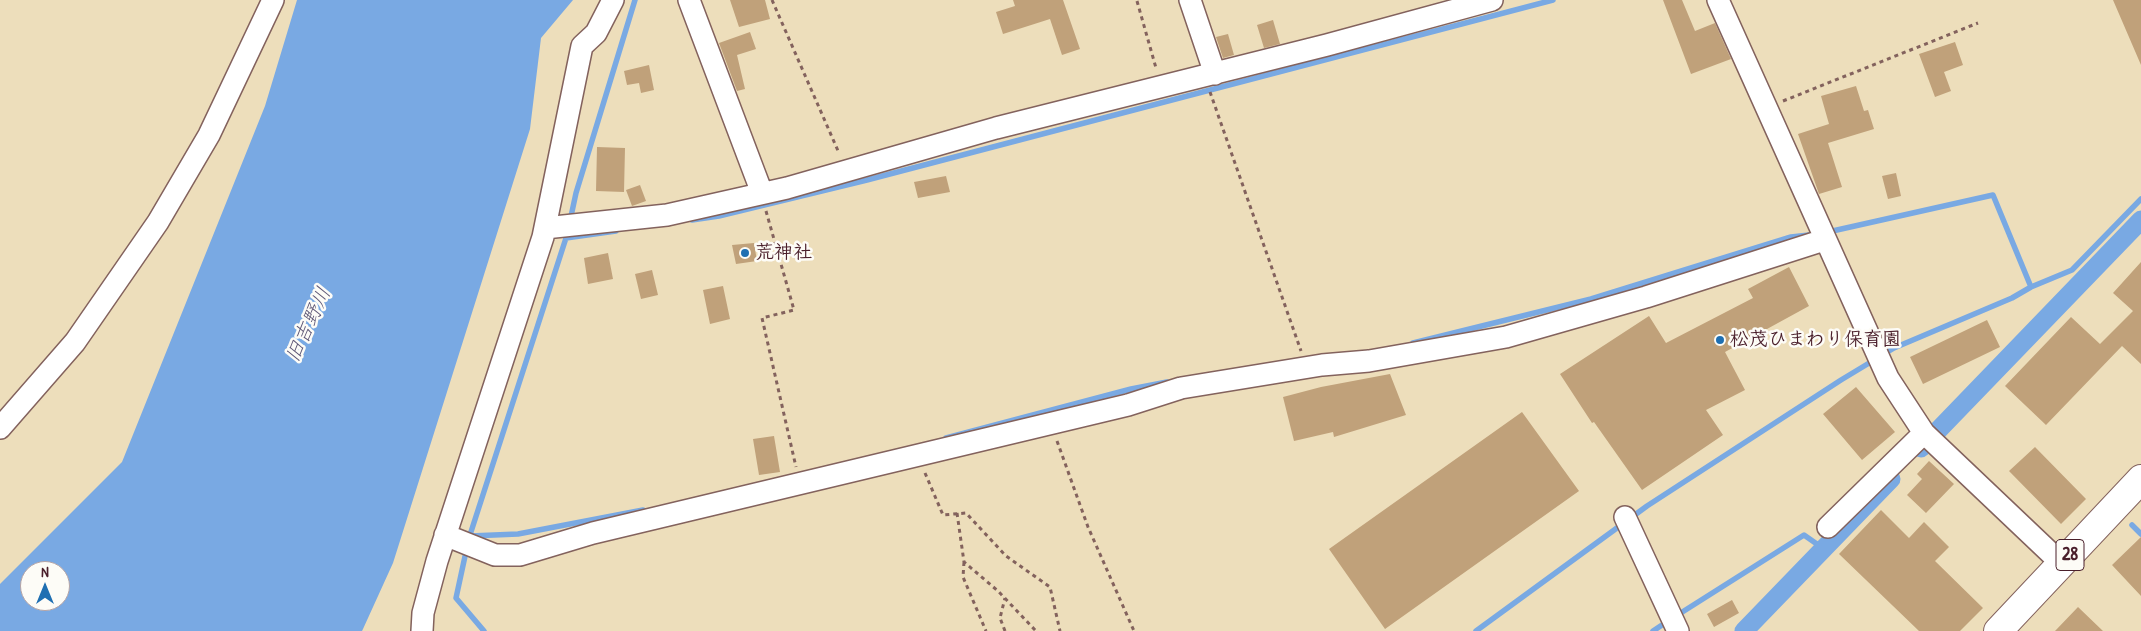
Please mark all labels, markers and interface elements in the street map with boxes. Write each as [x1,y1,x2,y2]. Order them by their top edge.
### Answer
place label: 荒神社 [755,242,812,264]
marker: 荒神社 [739,247,751,259]
water label: 旧吉野川 [281,284,337,366]
place label: 松茂ひまわり保育園 [1730,329,1901,351]
marker: 松茂ひまわり保育園 [1714,334,1726,346]
road number: 28 [2056,540,2084,570]
north arrow [20,561,70,611]
text: N [41,562,49,581]

